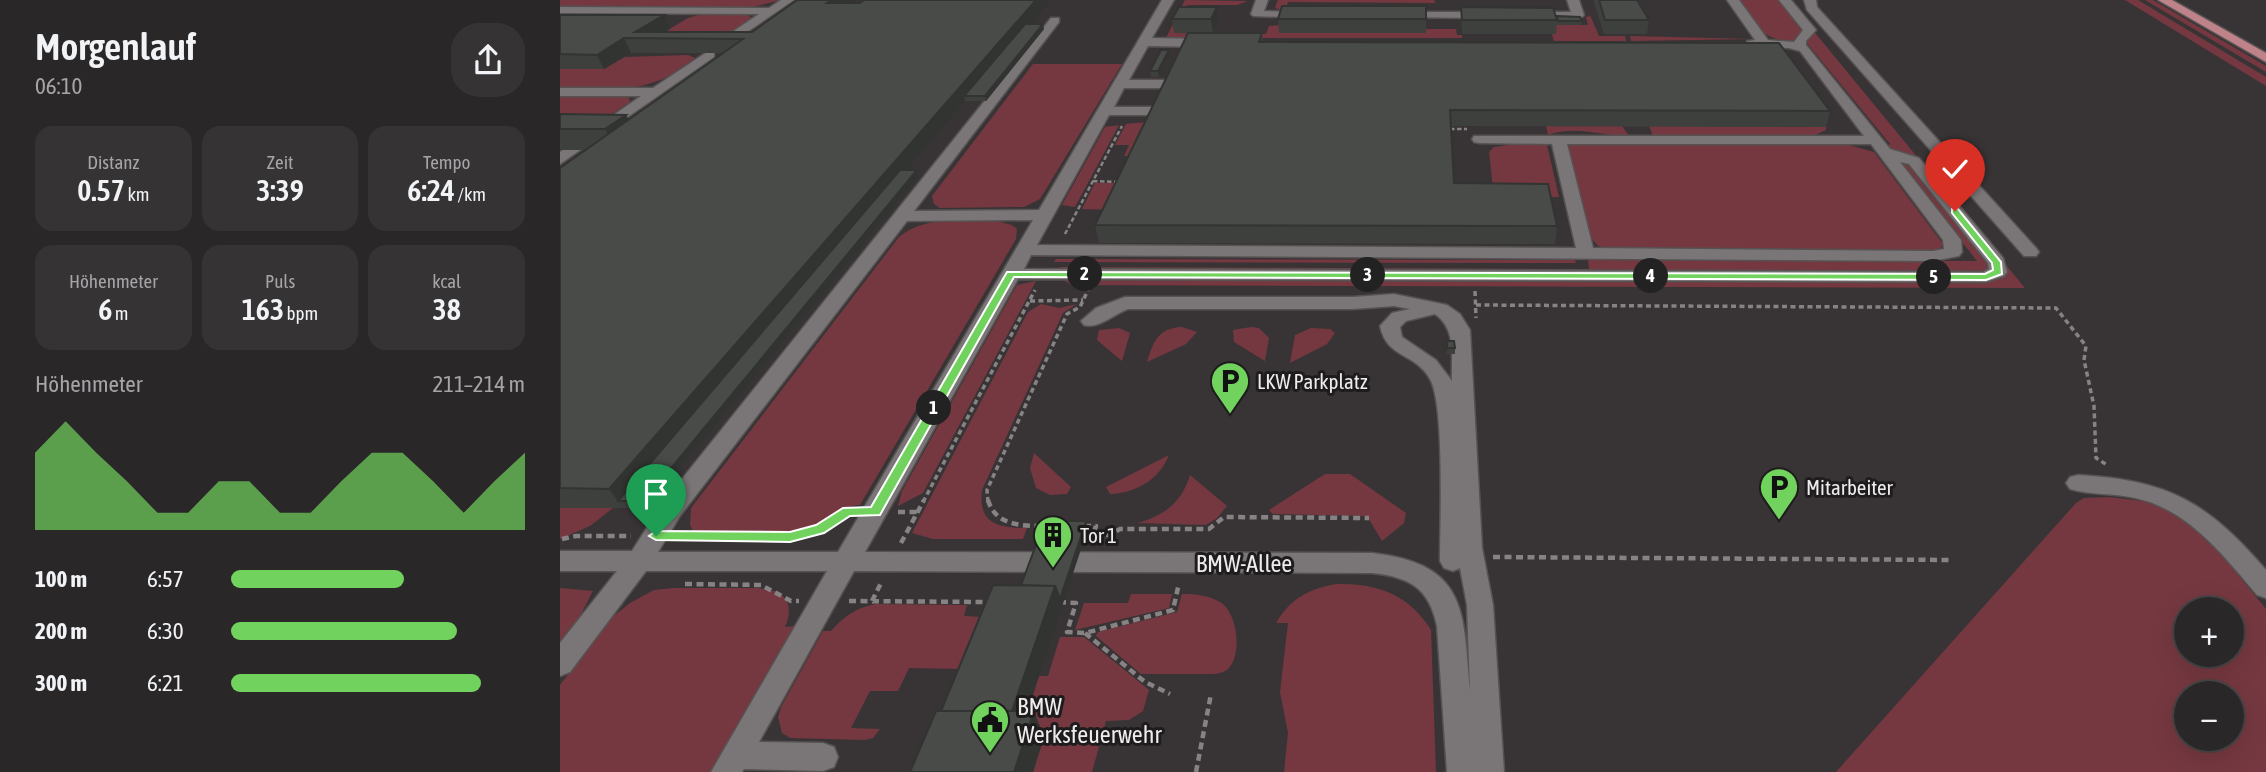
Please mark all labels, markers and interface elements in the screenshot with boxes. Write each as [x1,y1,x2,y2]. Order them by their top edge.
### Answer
button: share [451,23,525,97]
text: Morgenlauf [35,25,196,68]
text: 06:10 [35,73,82,99]
pin [1925,139,1985,211]
icon: check [1936,150,1974,188]
text: Distanz [87,151,139,173]
text: Zeit [266,151,294,173]
text: Tempo [423,151,470,173]
text: 0.57 [77,173,125,207]
text: 3:39 [256,173,304,207]
text: 6:24 [407,173,455,207]
text: km [125,183,149,205]
text: /km [455,183,486,205]
pin: 2 [1068,256,1102,292]
pin: 3 [1350,258,1386,292]
pin: 4 [1634,258,1668,294]
pin: 5 [1916,260,1952,294]
text: 2 [1080,262,1089,284]
text: 3 [1363,263,1372,285]
text: 4 [1646,264,1655,286]
text: 5 [1929,265,1938,287]
text: Höhenmeter [69,270,158,292]
text: Puls [265,270,295,292]
text: kcal [432,270,461,292]
text: 6 [98,292,112,326]
text: 163 [242,292,284,326]
text: 38 [433,292,461,326]
text: m [112,302,129,324]
text: bpm [284,302,318,324]
parking icon: LKW Parkplatz [1209,360,1251,415]
place label: LKW Parkplatz [1257,369,1368,393]
text: Höhenmeter [35,371,143,397]
text: 211–214 m [432,371,525,397]
pin: 1 [916,390,952,426]
text: 1 [929,396,938,418]
pin [626,464,686,536]
parking icon: Mitarbeiter [1758,466,1800,521]
icon: arrive [637,475,675,513]
place label: Mitarbeiter [1806,475,1894,499]
building icon: Tor 1 [1032,514,1074,569]
place label: Tor 1 [1080,523,1117,547]
street label: BMW-Allee [1196,550,1292,577]
text: 100 m [35,566,87,592]
text: 6:57 [147,566,184,592]
map controls [2174,597,2244,751]
button: + [2174,597,2244,667]
text: 200 m [35,618,87,644]
text: 6:30 [147,618,184,644]
text: 300 m [35,670,87,696]
text: 6:21 [147,670,184,696]
button: − [2174,681,2244,751]
place label: BMW Werksfeuerwehr [1017,693,1162,748]
public building icon: BMW Werksfeuerwehr [969,699,1011,754]

